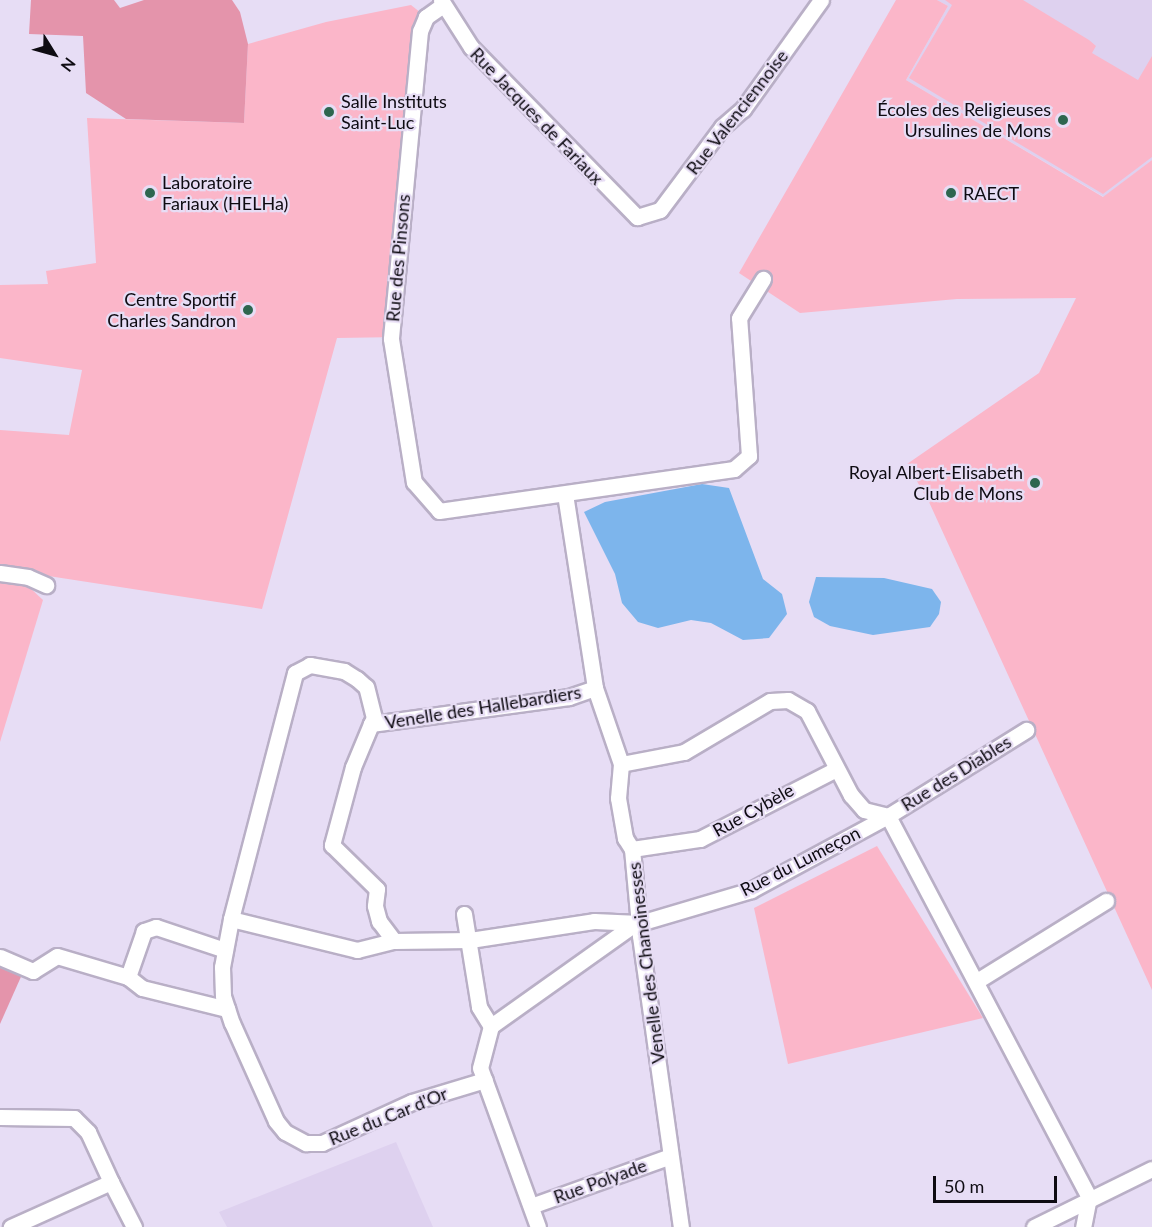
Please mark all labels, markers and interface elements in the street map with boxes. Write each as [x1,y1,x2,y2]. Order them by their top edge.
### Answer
north arrow [24,24,84,84]
street label: Rue Jacques de Fariaux [466,43,608,189]
street label: Rue Valenciennoise [681,45,793,179]
text: N [57,54,80,76]
place label: Salle Instituts Saint-Luc [341,91,447,134]
place label: Écoles des Religieuses Ursulines de Mons [877,99,1051,142]
marker: Salle Instituts Saint-Luc [322,105,336,119]
marker: Écoles des Religieuses Ursulines de Mons [1056,113,1070,127]
place label: Laboratoire Fariaux (HELHa) [162,172,288,214]
place label: RAECT [963,182,1019,204]
marker: Laboratoire Fariaux (HELHa) [143,186,157,200]
marker: RAECT [944,186,958,200]
street label: Rue des Pinsons [382,193,414,323]
place label: Centre Sportif Charles Sandron [107,289,236,332]
marker: Centre Sportif Charles Sandron [241,303,255,317]
place label: Royal Albert-Elisabeth Club de Mons [848,462,1023,504]
marker: Royal Albert-Elisabeth Club de Mons [1028,476,1042,490]
street label: Venelle des Hallebardiers [383,681,583,733]
street label: Rue des Diables [897,731,1015,815]
street label: Rue Cybèle [709,779,797,841]
street label: Rue du Lumeçon [736,822,864,900]
street label: Venelle des Chanoinesses [623,861,669,1065]
street label: Rue du Car d'Or [325,1082,451,1150]
street label: Rue Polyade [551,1154,649,1208]
scale bar [936,1164,1060,1202]
text: 50 m [944,1175,984,1197]

